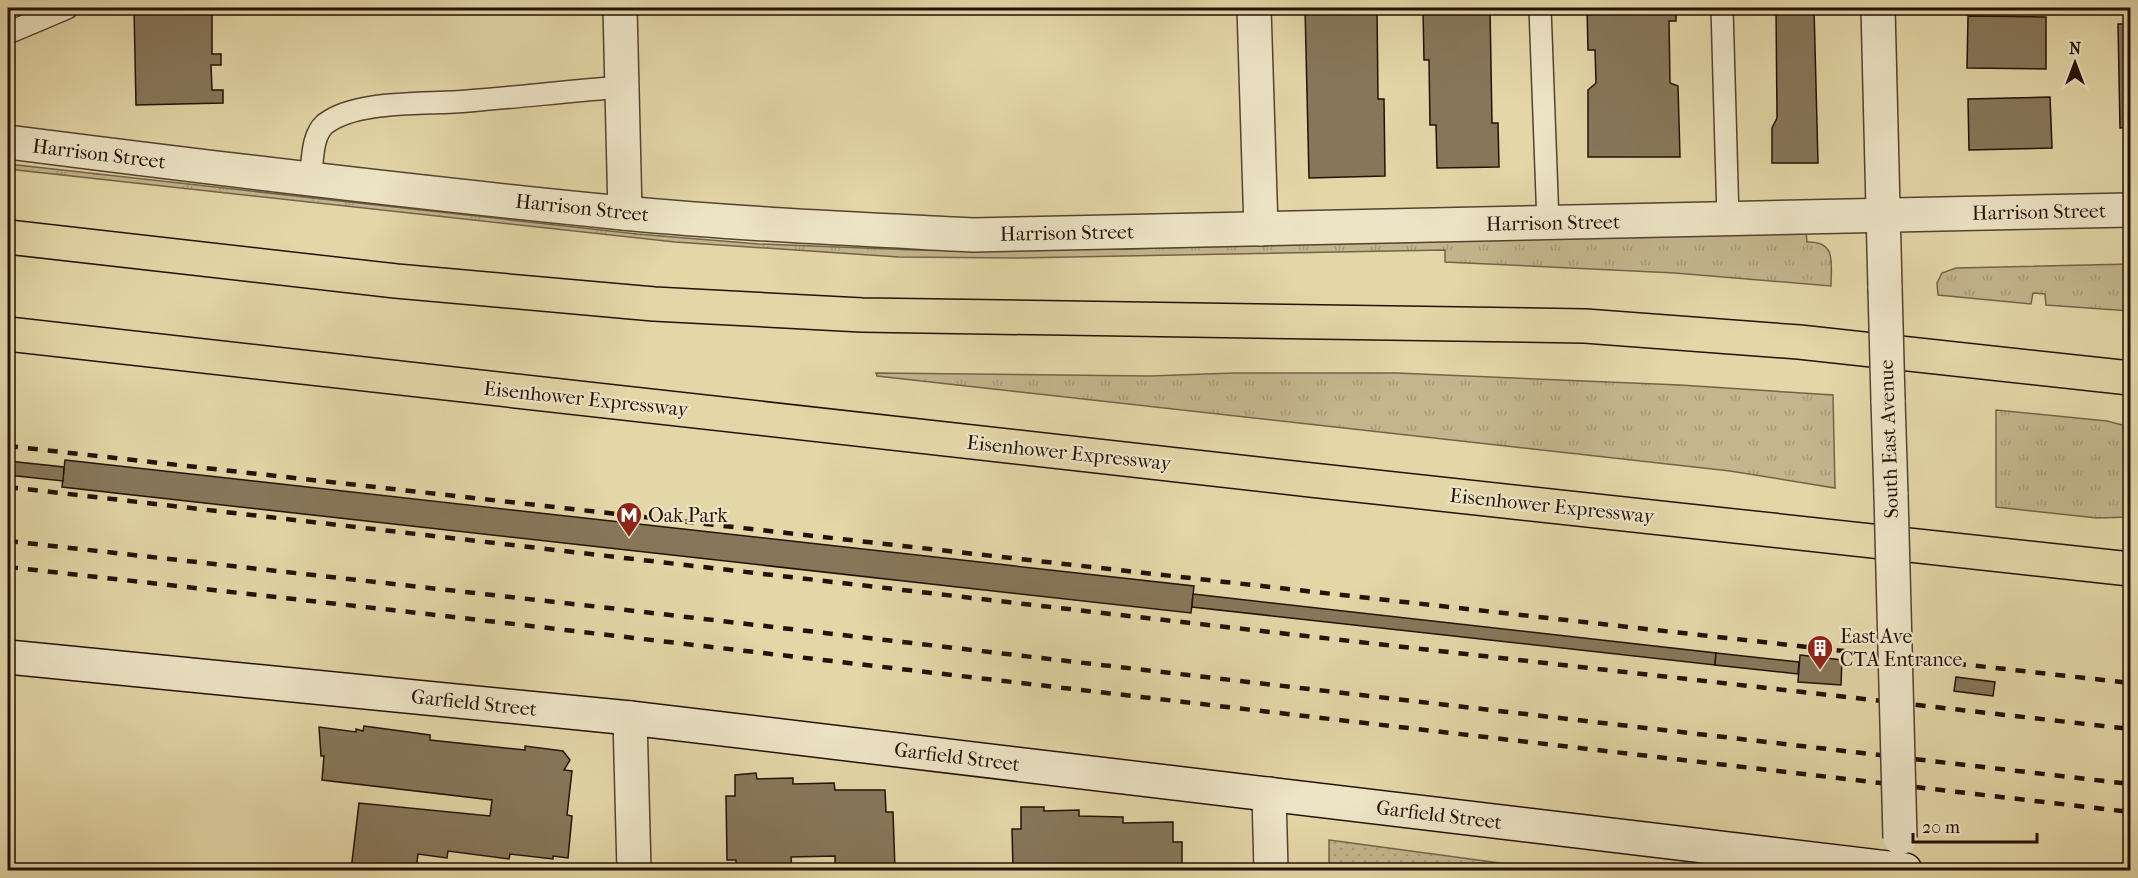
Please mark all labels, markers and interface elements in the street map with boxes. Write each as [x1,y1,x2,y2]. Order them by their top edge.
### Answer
north arrow [2045,33,2105,93]
text: N [2069,39,2082,58]
street label: Harrison Street [31,134,167,174]
street label: Harrison Street [514,190,650,226]
street label: Harrison Street [1972,199,2106,225]
street label: Harrison Street [1486,210,1620,236]
street label: Harrison Street [1000,220,1134,246]
street label: South East Avenue [1875,359,1903,519]
street label: Eisenhower Expressway [483,377,691,421]
street label: Eisenhower Expressway [966,431,1174,475]
street label: Eisenhower Expressway [1449,484,1657,528]
metro station icon: Oak Park [614,500,644,538]
place label: Oak Park [648,504,728,527]
place label: East Ave CTA Entrance [1840,625,1963,671]
building icon: East Ave CTA Entrance [1805,633,1835,671]
street label: Garfield Street [410,685,538,721]
street label: Garfield Street [893,738,1021,776]
street label: Garfield Street [1375,796,1503,834]
scale bar [1913,806,2038,844]
text: 20 m [1922,817,1960,838]

